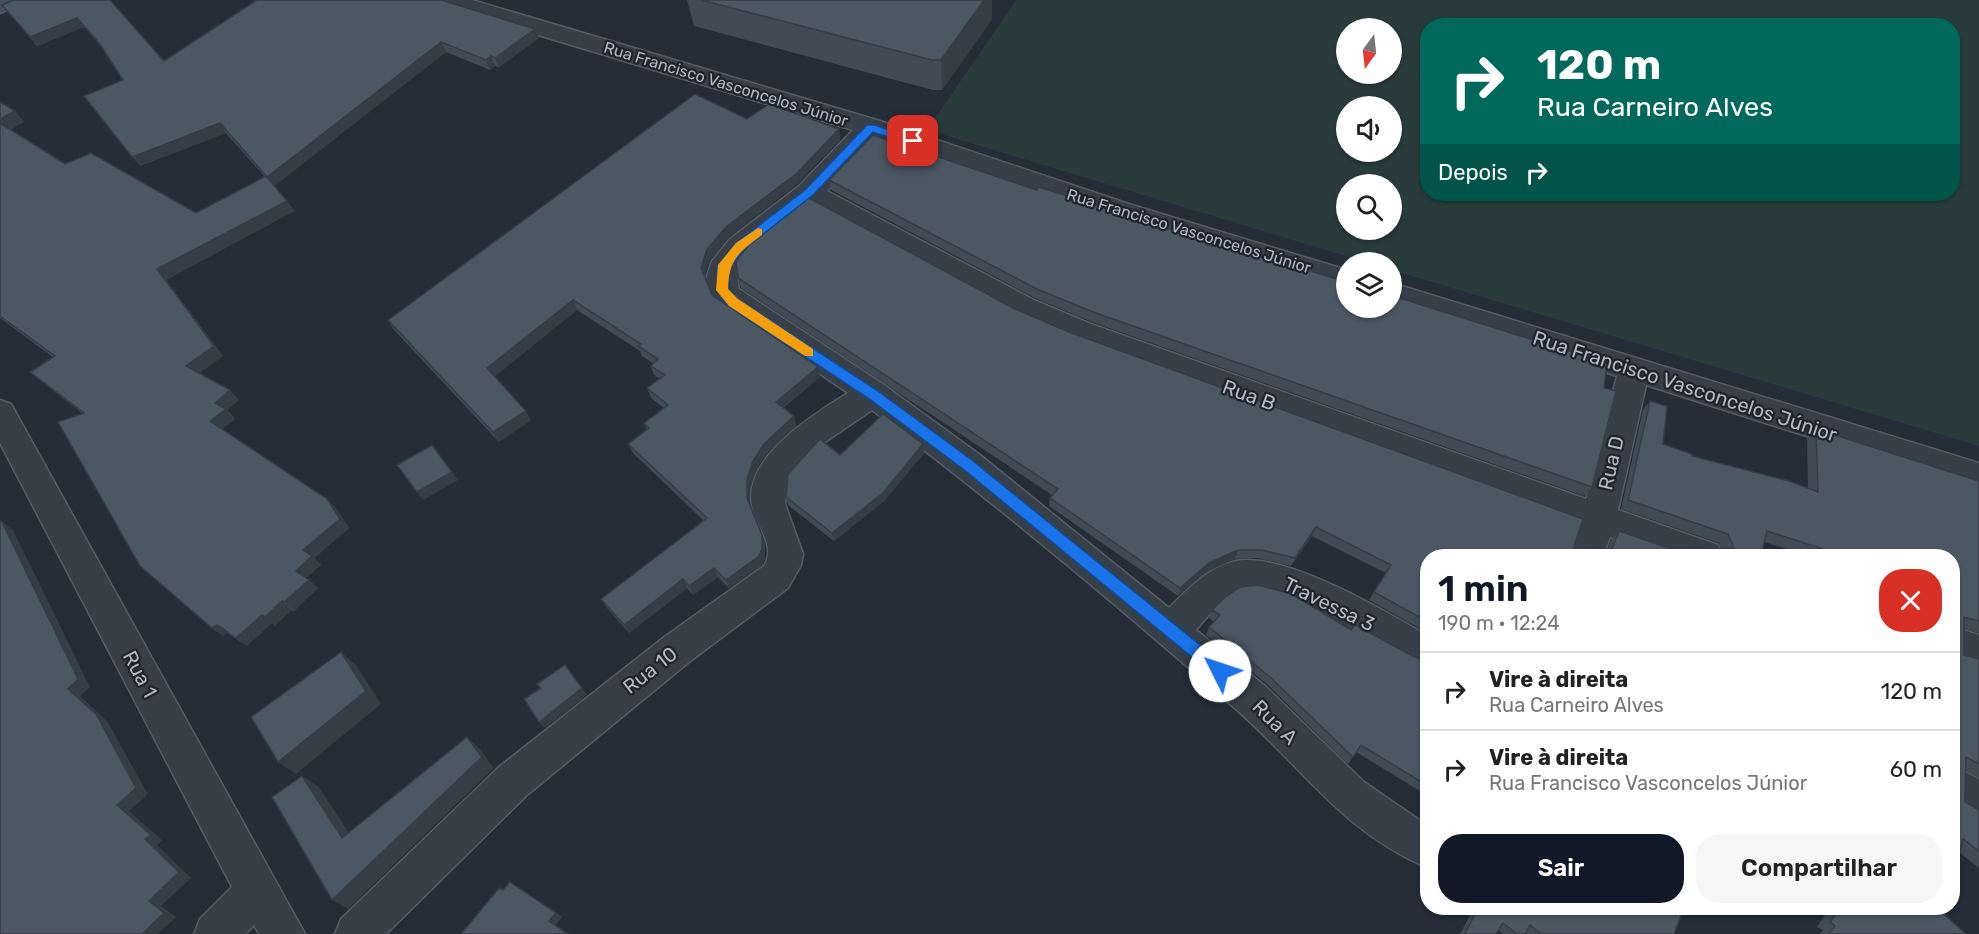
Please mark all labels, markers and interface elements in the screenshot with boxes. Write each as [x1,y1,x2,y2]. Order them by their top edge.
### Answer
north arrow [1336,18,1402,84]
map controls [1336,18,1402,318]
street label: Rua Francisco Vasconcelos Júnior [601,38,851,130]
text: 120 m [1537,40,1661,90]
icon: right [1438,42,1516,120]
text: Rua Carneiro Alves [1537,91,1773,123]
button: sound [1336,96,1402,162]
pin [887,115,938,166]
icon: arrive [896,124,929,157]
icon: right [1520,156,1553,189]
text: Depois [1438,159,1508,186]
button: search [1336,174,1402,240]
street label: Rua Francisco Vasconcelos Júnior [1064,185,1314,277]
button: layers [1336,252,1402,318]
street label: Rua Francisco Vasconcelos Júnior [1530,325,1840,447]
street label: Rua B [1219,374,1279,416]
street label: Rua D [1593,434,1629,492]
text: 1 min [1438,567,1529,610]
button: close [1879,569,1942,632]
street label: Travessa 3 [1279,572,1379,636]
text: 190 m · 12:24 [1438,611,1560,635]
position arrow [1188,639,1252,703]
street label: Rua 10 [618,641,682,699]
street label: Rua 1 [118,646,162,702]
text: Vire à direita [1489,666,1628,693]
icon: right [1438,675,1471,708]
text: 120 m [1881,678,1942,705]
text: Rua Carneiro Alves [1489,693,1664,717]
street label: Rua A [1247,694,1303,750]
text: Vire à direita [1489,744,1628,771]
icon: right [1438,753,1471,786]
text: 60 m [1890,756,1942,783]
text: Rua Francisco Vasconcelos Júnior [1489,771,1807,795]
button: Sair [1438,834,1684,903]
button: Compartilhar [1696,834,1942,903]

